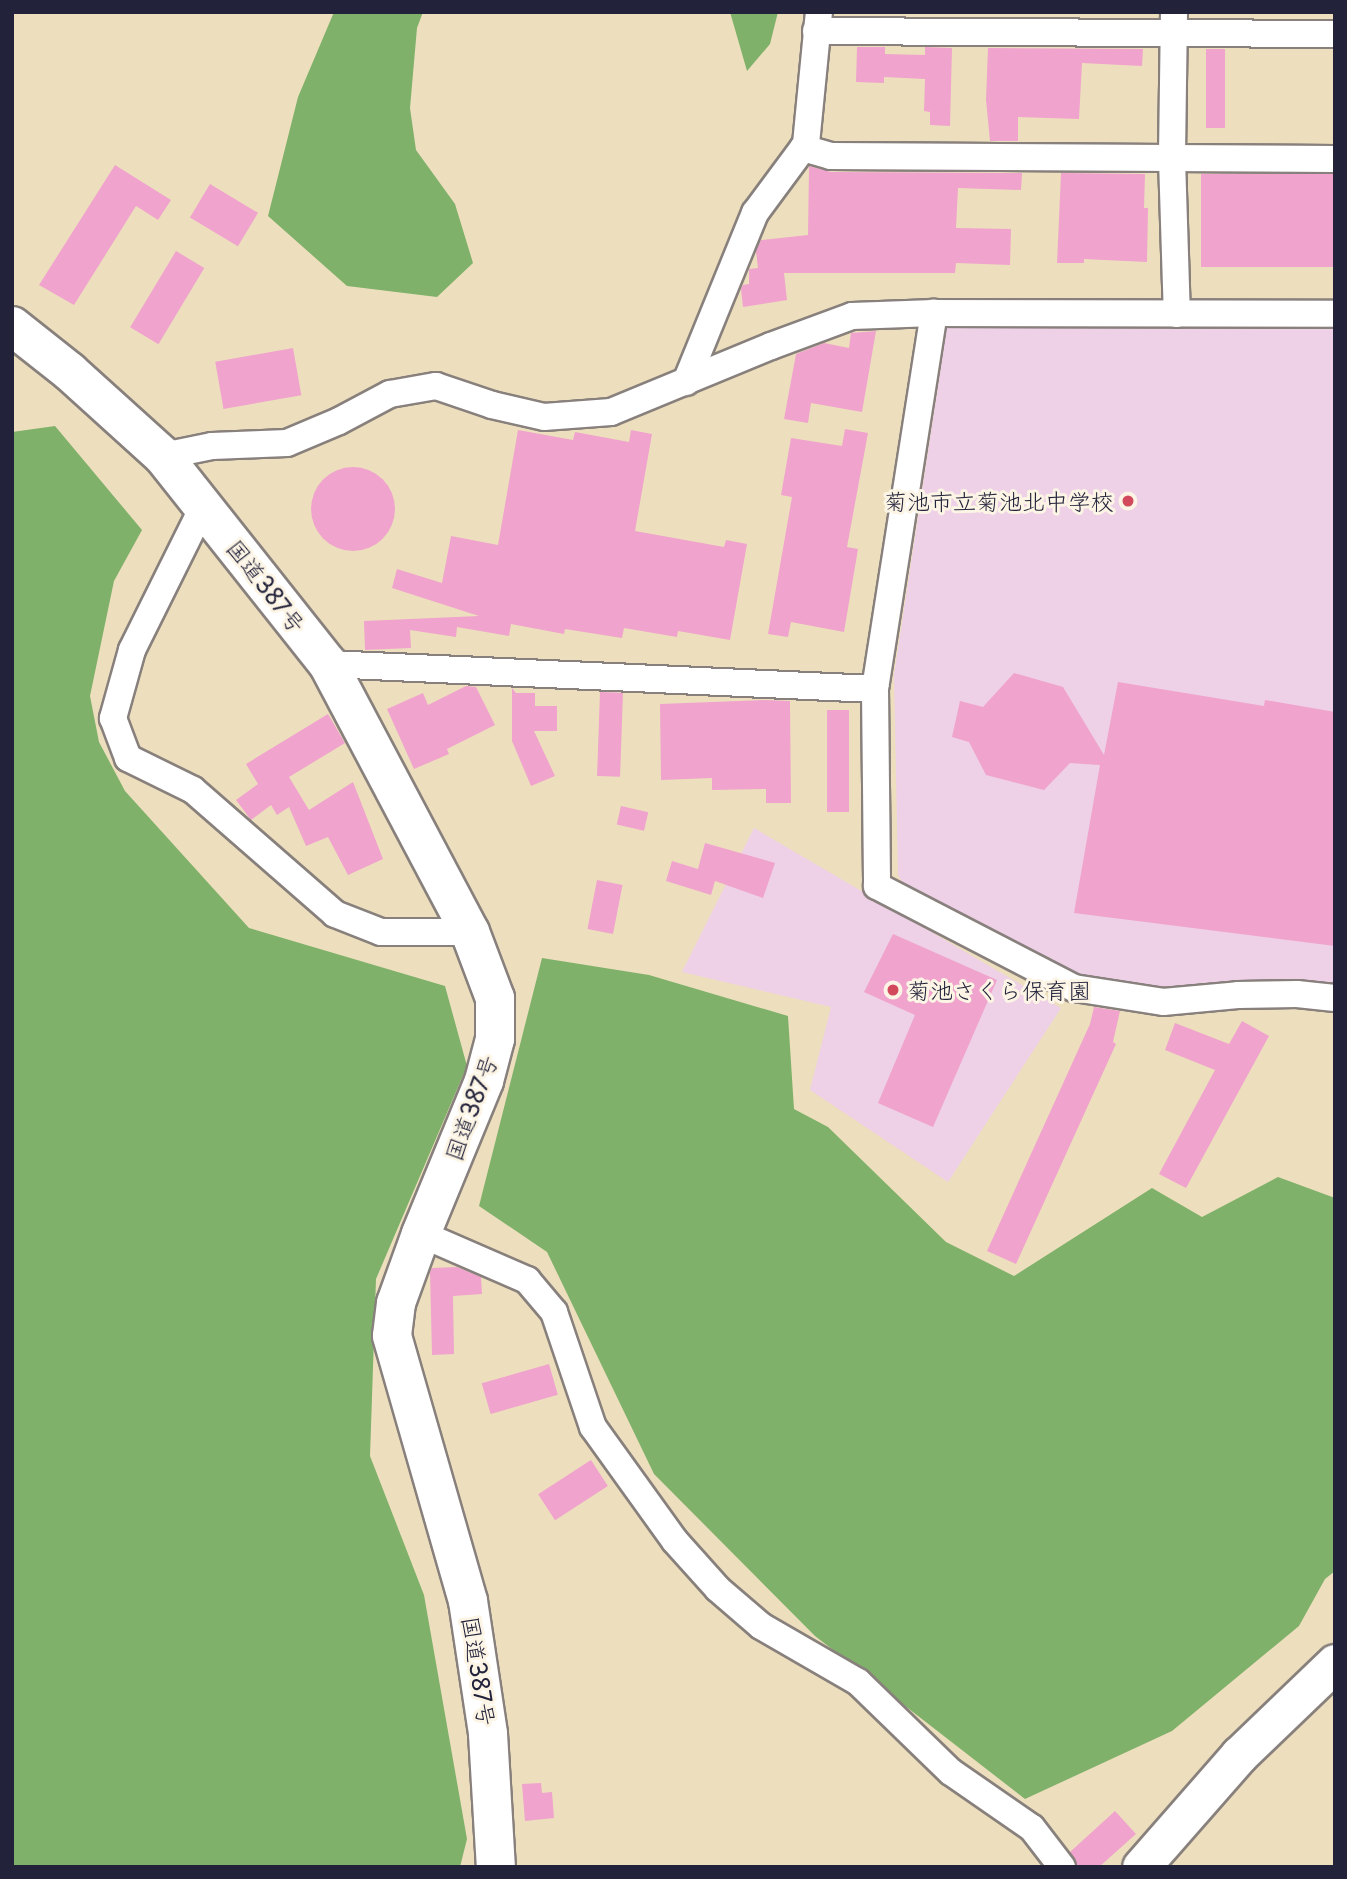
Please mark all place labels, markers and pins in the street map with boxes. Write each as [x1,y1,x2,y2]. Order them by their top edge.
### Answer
place label: 菊池市立菊池北中学校 [884,487,1114,515]
marker: 菊池市立菊池北中学校 [1120,493,1136,509]
place label: 菊池さくら保育園 [907,976,1091,1004]
marker: 菊池さくら保育園 [885,982,901,998]

